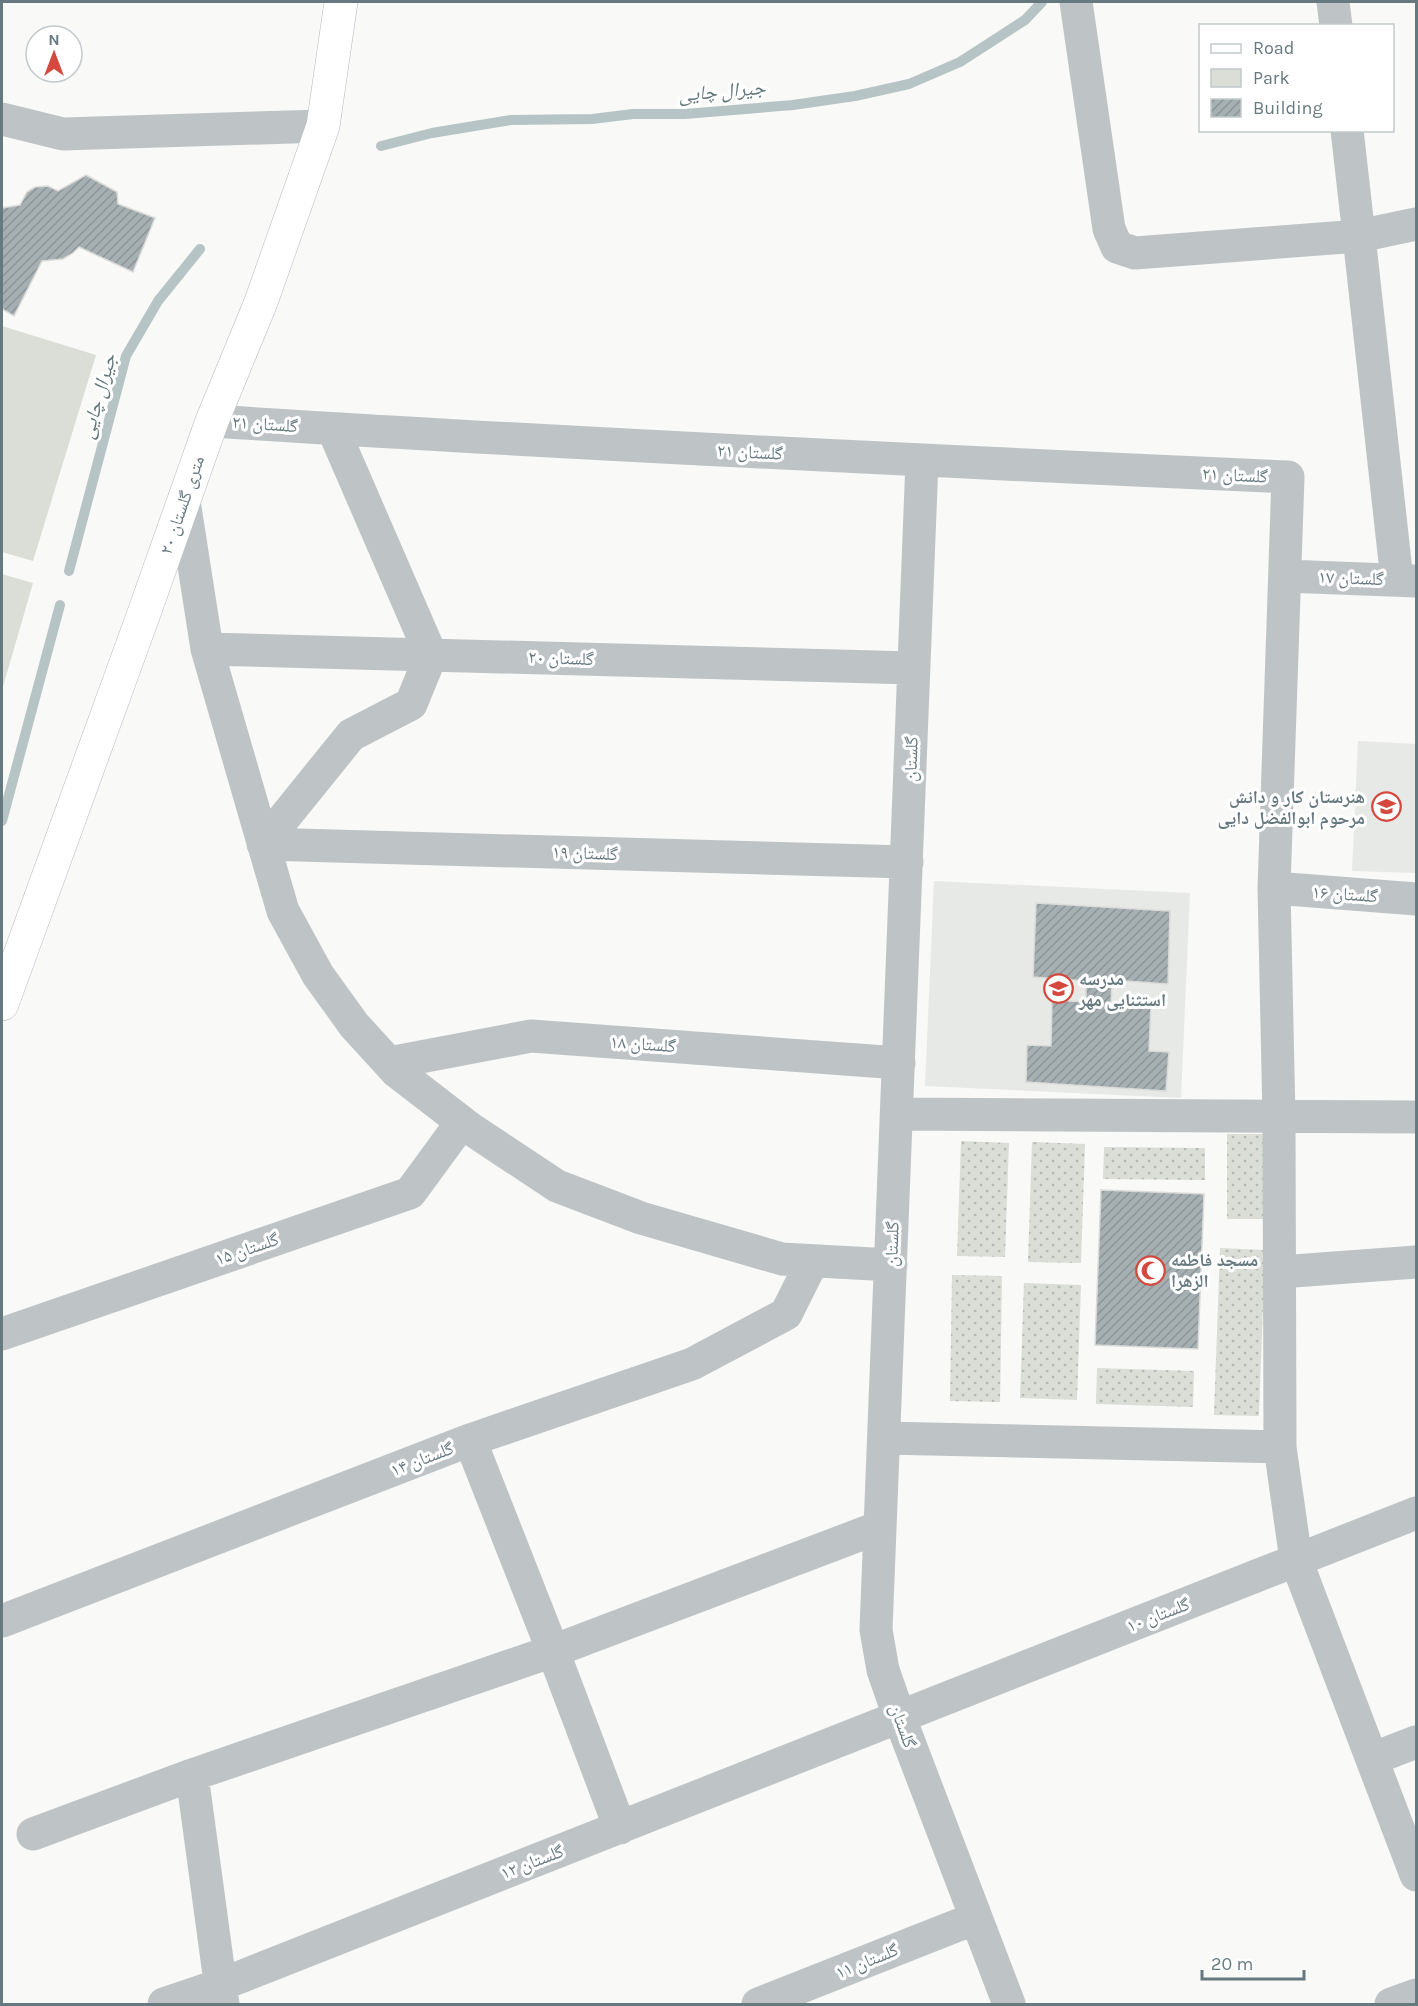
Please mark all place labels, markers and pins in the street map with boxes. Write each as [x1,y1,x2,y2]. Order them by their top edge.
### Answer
place label: هنرستان کار و دانش مرحوم ابوالفضل دایی [1218,786,1365,830]
school or university icon: هنرستان کار و دانش مرحوم ابوالفضل دایی [1370,791,1402,823]
place label: مدرسه استثنایی مهر [1078,968,1166,1011]
school or university icon: مدرسه استثنایی مهر [1042,973,1074,1005]
place label: مسجد فاطمه الزهرا [1171,1249,1258,1292]
mosque icon: مسجد فاطمه الزهرا [1134,1254,1166,1286]

